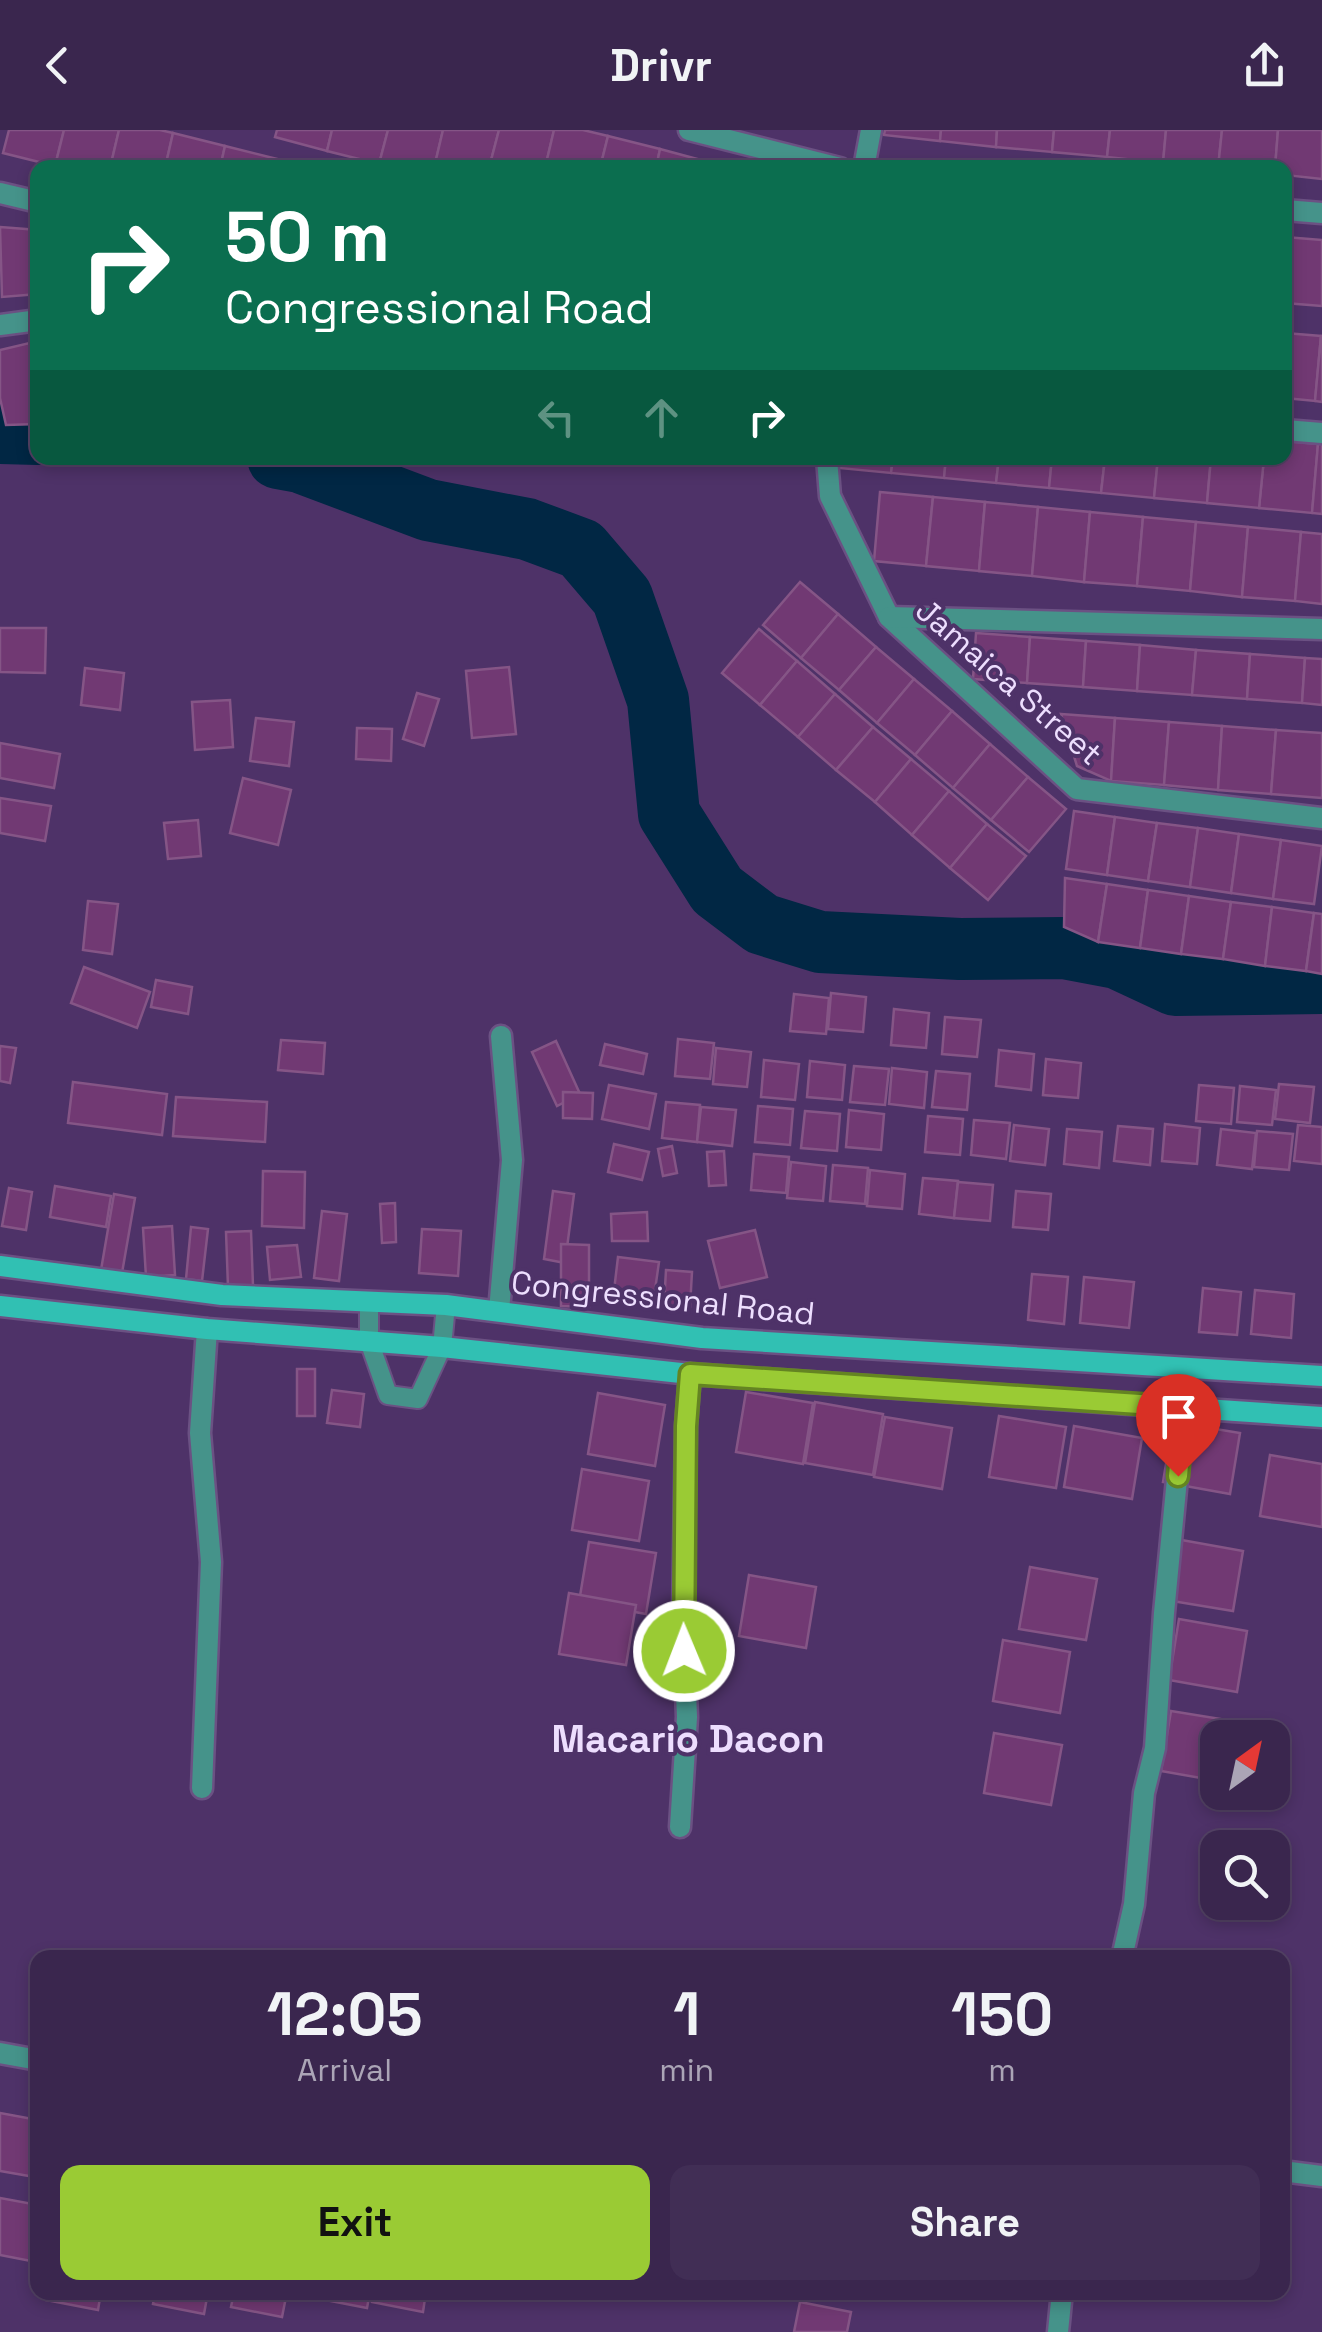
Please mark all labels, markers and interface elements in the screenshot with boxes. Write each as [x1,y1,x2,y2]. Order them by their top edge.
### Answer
text: Drivr [610,37,712,94]
icon: back [30,38,85,93]
icon: share [1237,38,1292,93]
text: 50 m [225,192,390,281]
icon: right [60,200,190,330]
text: Congressional Road [225,279,654,336]
icon: left [529,390,584,445]
icon: ahead [634,390,689,445]
icon: right [739,390,794,445]
street label: Jamaica Street [908,590,1110,774]
street label: Congressional Road [509,1262,817,1334]
pin [1136,1374,1221,1477]
icon: arrive [1151,1389,1206,1444]
position arrow [632,1599,736,1703]
district label: Macario Dacon [551,1715,825,1763]
north arrow [1200,1720,1290,1810]
map controls [1200,1720,1290,1920]
button: search [1200,1830,1290,1920]
text: 12:05 [267,1976,422,2053]
text: 1 [673,1976,700,2053]
text: 150 [951,1976,1053,2053]
text: Arrival [297,2050,392,2090]
text: min [659,2050,714,2090]
text: m [988,2050,1016,2090]
button: Exit [60,2165,650,2280]
button: Share [670,2165,1260,2280]

